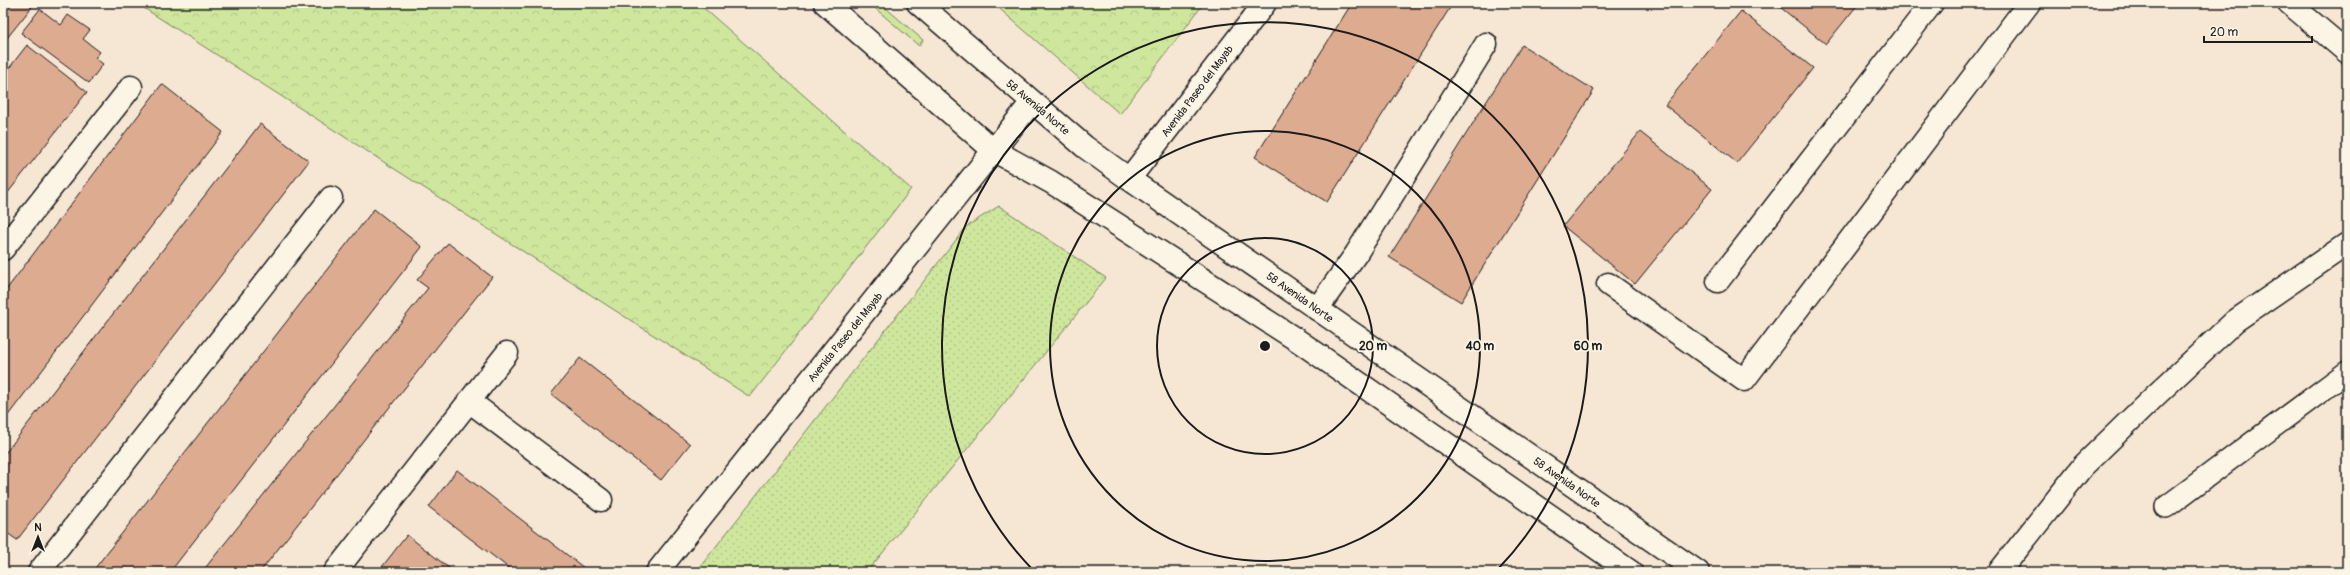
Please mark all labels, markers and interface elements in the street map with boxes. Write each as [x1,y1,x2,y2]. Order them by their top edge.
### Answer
scale bar [2204,18,2312,44]
text: 20 m [2210,25,2239,40]
street label: Avenida Paseo del Mayab [1159,43,1236,140]
street label: 58 Avenida Norte [1003,77,1072,138]
street label: 58 Avenida Norte [1264,270,1336,326]
street label: Avenida Paseo del Mayab [805,290,885,385]
centre of rings [1258,339,1272,353]
text: 20 m [1359,339,1387,354]
text: 40 m [1465,339,1495,354]
text: 60 m [1574,339,1603,354]
street label: 58 Avenida Norte [1531,455,1603,511]
north arrow [18,517,58,557]
text: N [34,521,42,534]

